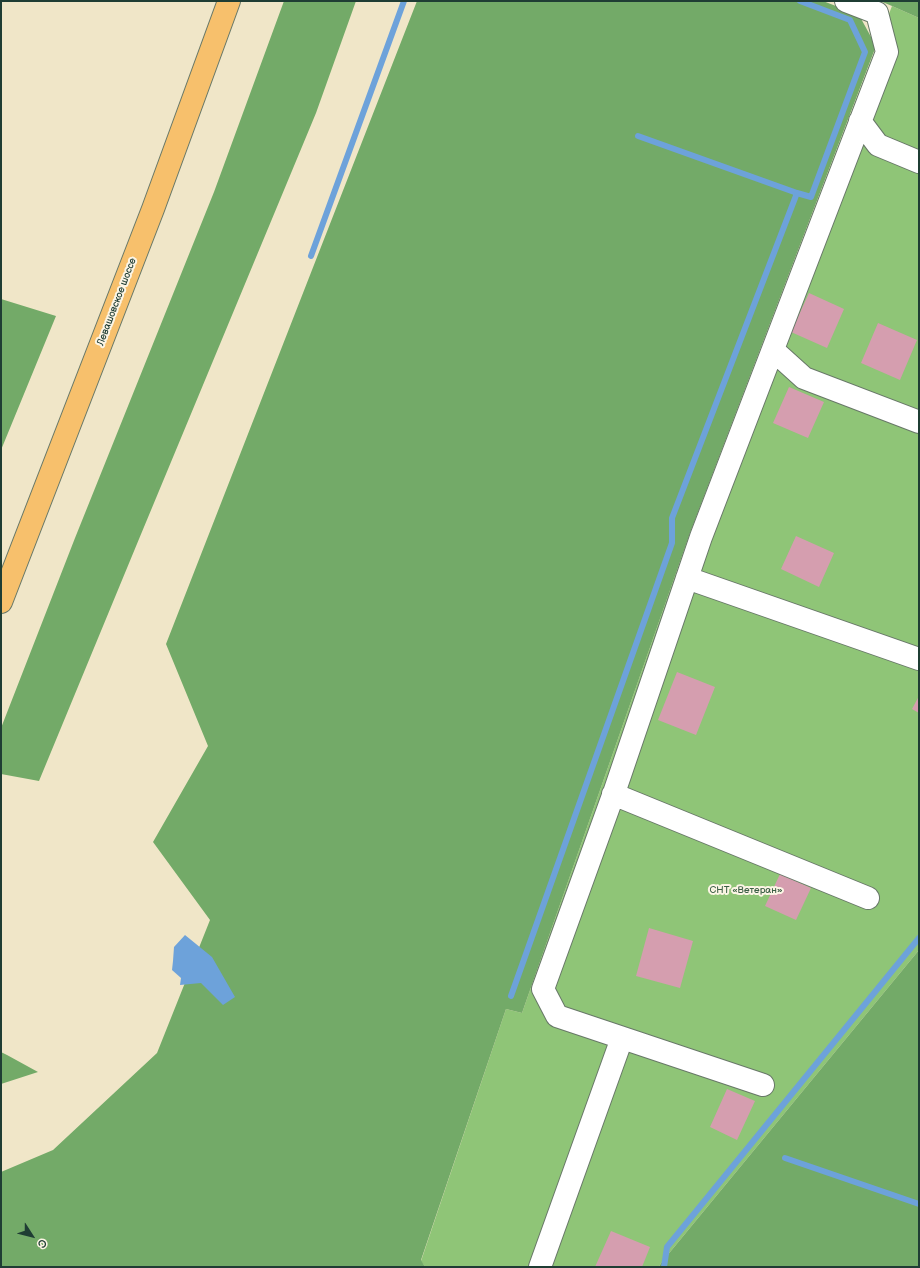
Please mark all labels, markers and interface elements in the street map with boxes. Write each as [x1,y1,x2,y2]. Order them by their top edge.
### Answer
street label: Левашовское шоссе [95,256,139,348]
park label: СНТ «Ветеран» [710,884,782,896]
north arrow [12,1216,52,1256]
text: С [35,1236,50,1250]

